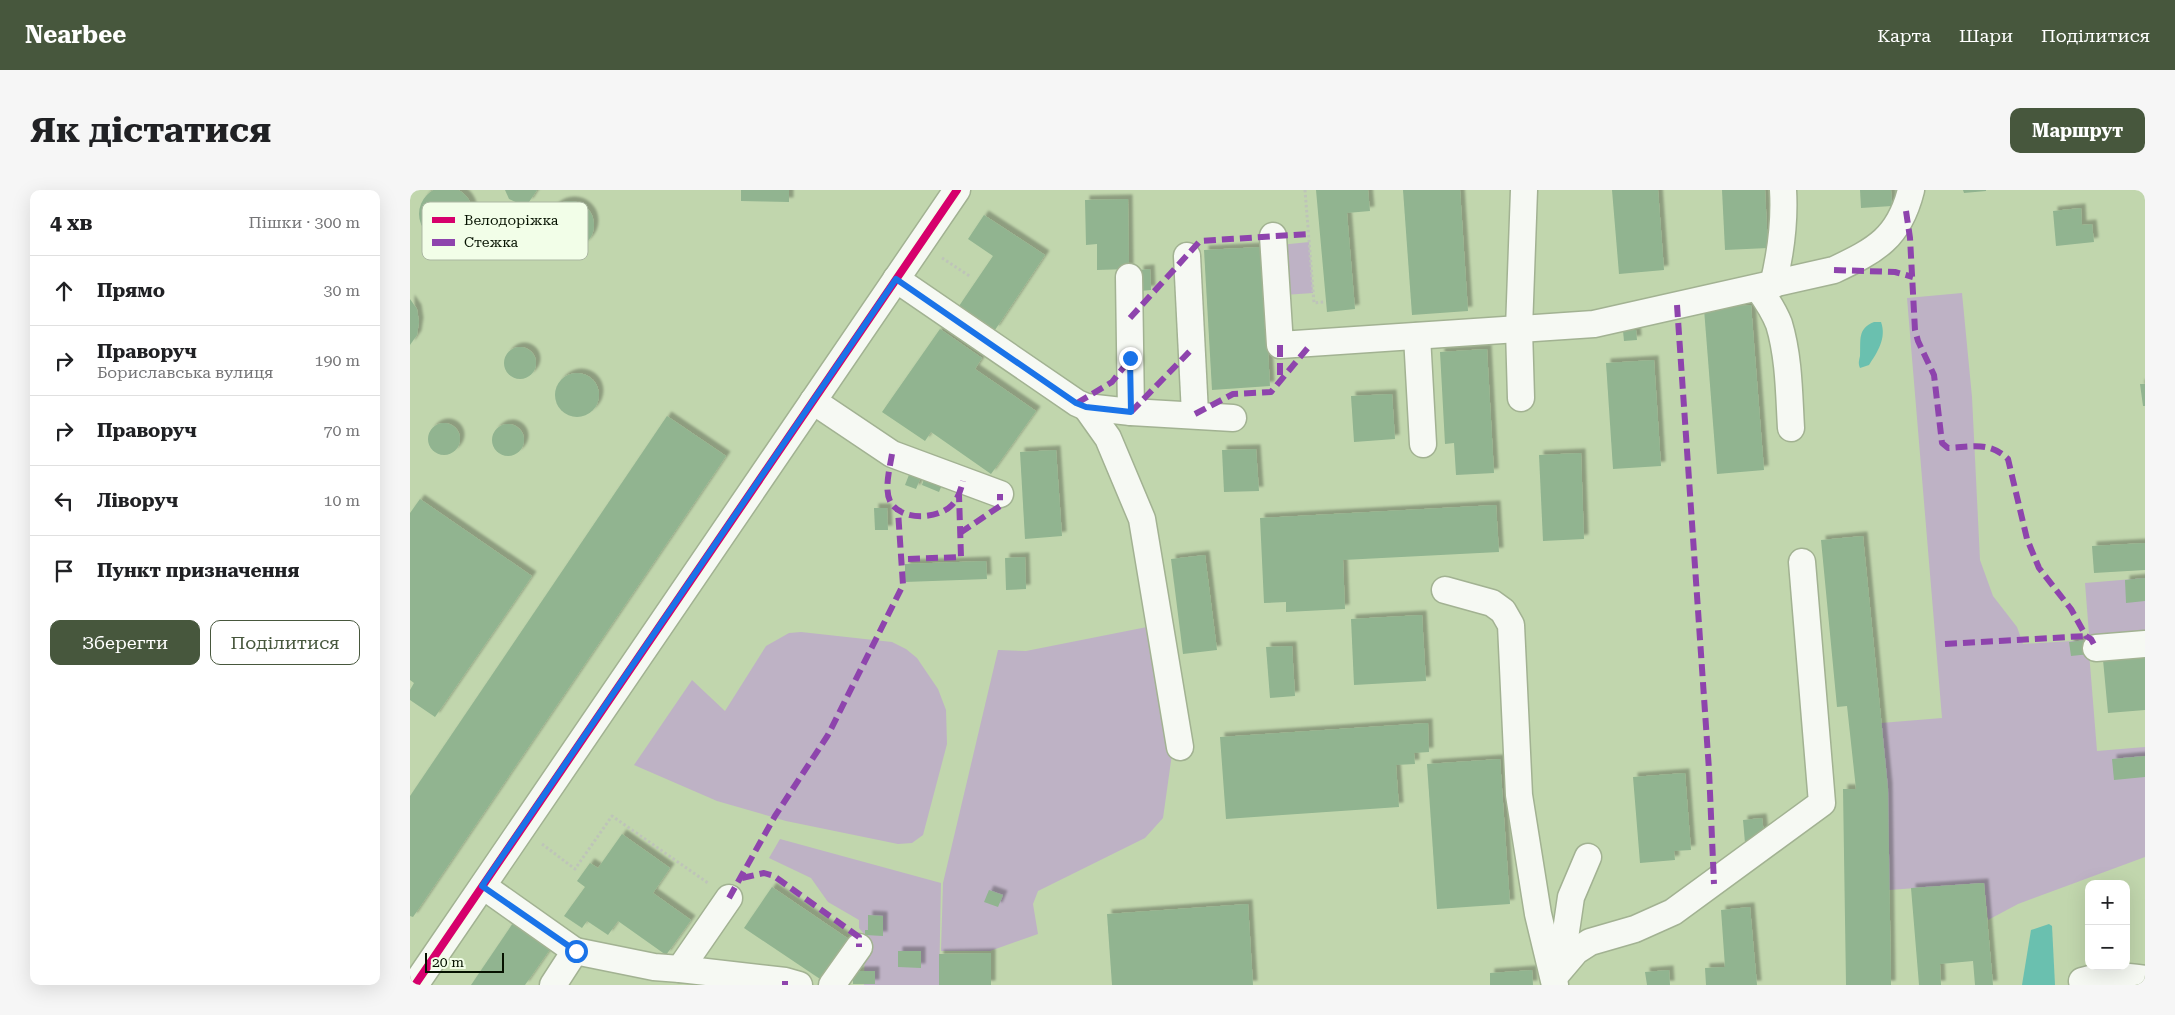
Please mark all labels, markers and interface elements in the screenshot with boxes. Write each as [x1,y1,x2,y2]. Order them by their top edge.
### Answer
text: Nearbee [25,21,126,49]
text: Карта [1877,25,1931,46]
text: Шари [1959,25,2013,46]
text: Поділитися [2041,25,2150,46]
button: Маршрут [2010,108,2145,153]
text: Як дістатися [30,110,271,151]
legend [422,202,588,260]
text: 4 хв [50,211,93,235]
text: Велодоріжка [464,212,559,228]
text: Пішки · 300 m [249,213,360,232]
text: Стежка [464,234,519,250]
icon: ahead [50,277,78,305]
text: Прямо [97,279,165,302]
text: 30 m [323,281,360,300]
text: Праворуч [97,340,197,363]
icon: right [50,347,78,375]
route end [1119,347,1142,370]
text: 190 m [314,351,360,370]
text: Бориславська вулиця [97,363,273,382]
icon: right [50,417,78,445]
text: Праворуч [97,419,197,442]
text: 70 m [323,421,360,440]
icon: left [50,487,78,515]
text: Ліворуч [97,489,178,512]
text: 10 m [323,491,360,510]
icon: arrive [50,557,78,585]
text: Пункт призначення [97,559,299,582]
button: Зберегти [50,620,200,665]
button: Поділитися [210,620,360,665]
map controls [2085,880,2130,970]
button: + [2085,880,2130,925]
button: − [2085,925,2130,970]
route start [565,940,588,963]
scale bar [425,950,504,973]
text: 20 m [432,954,464,970]

